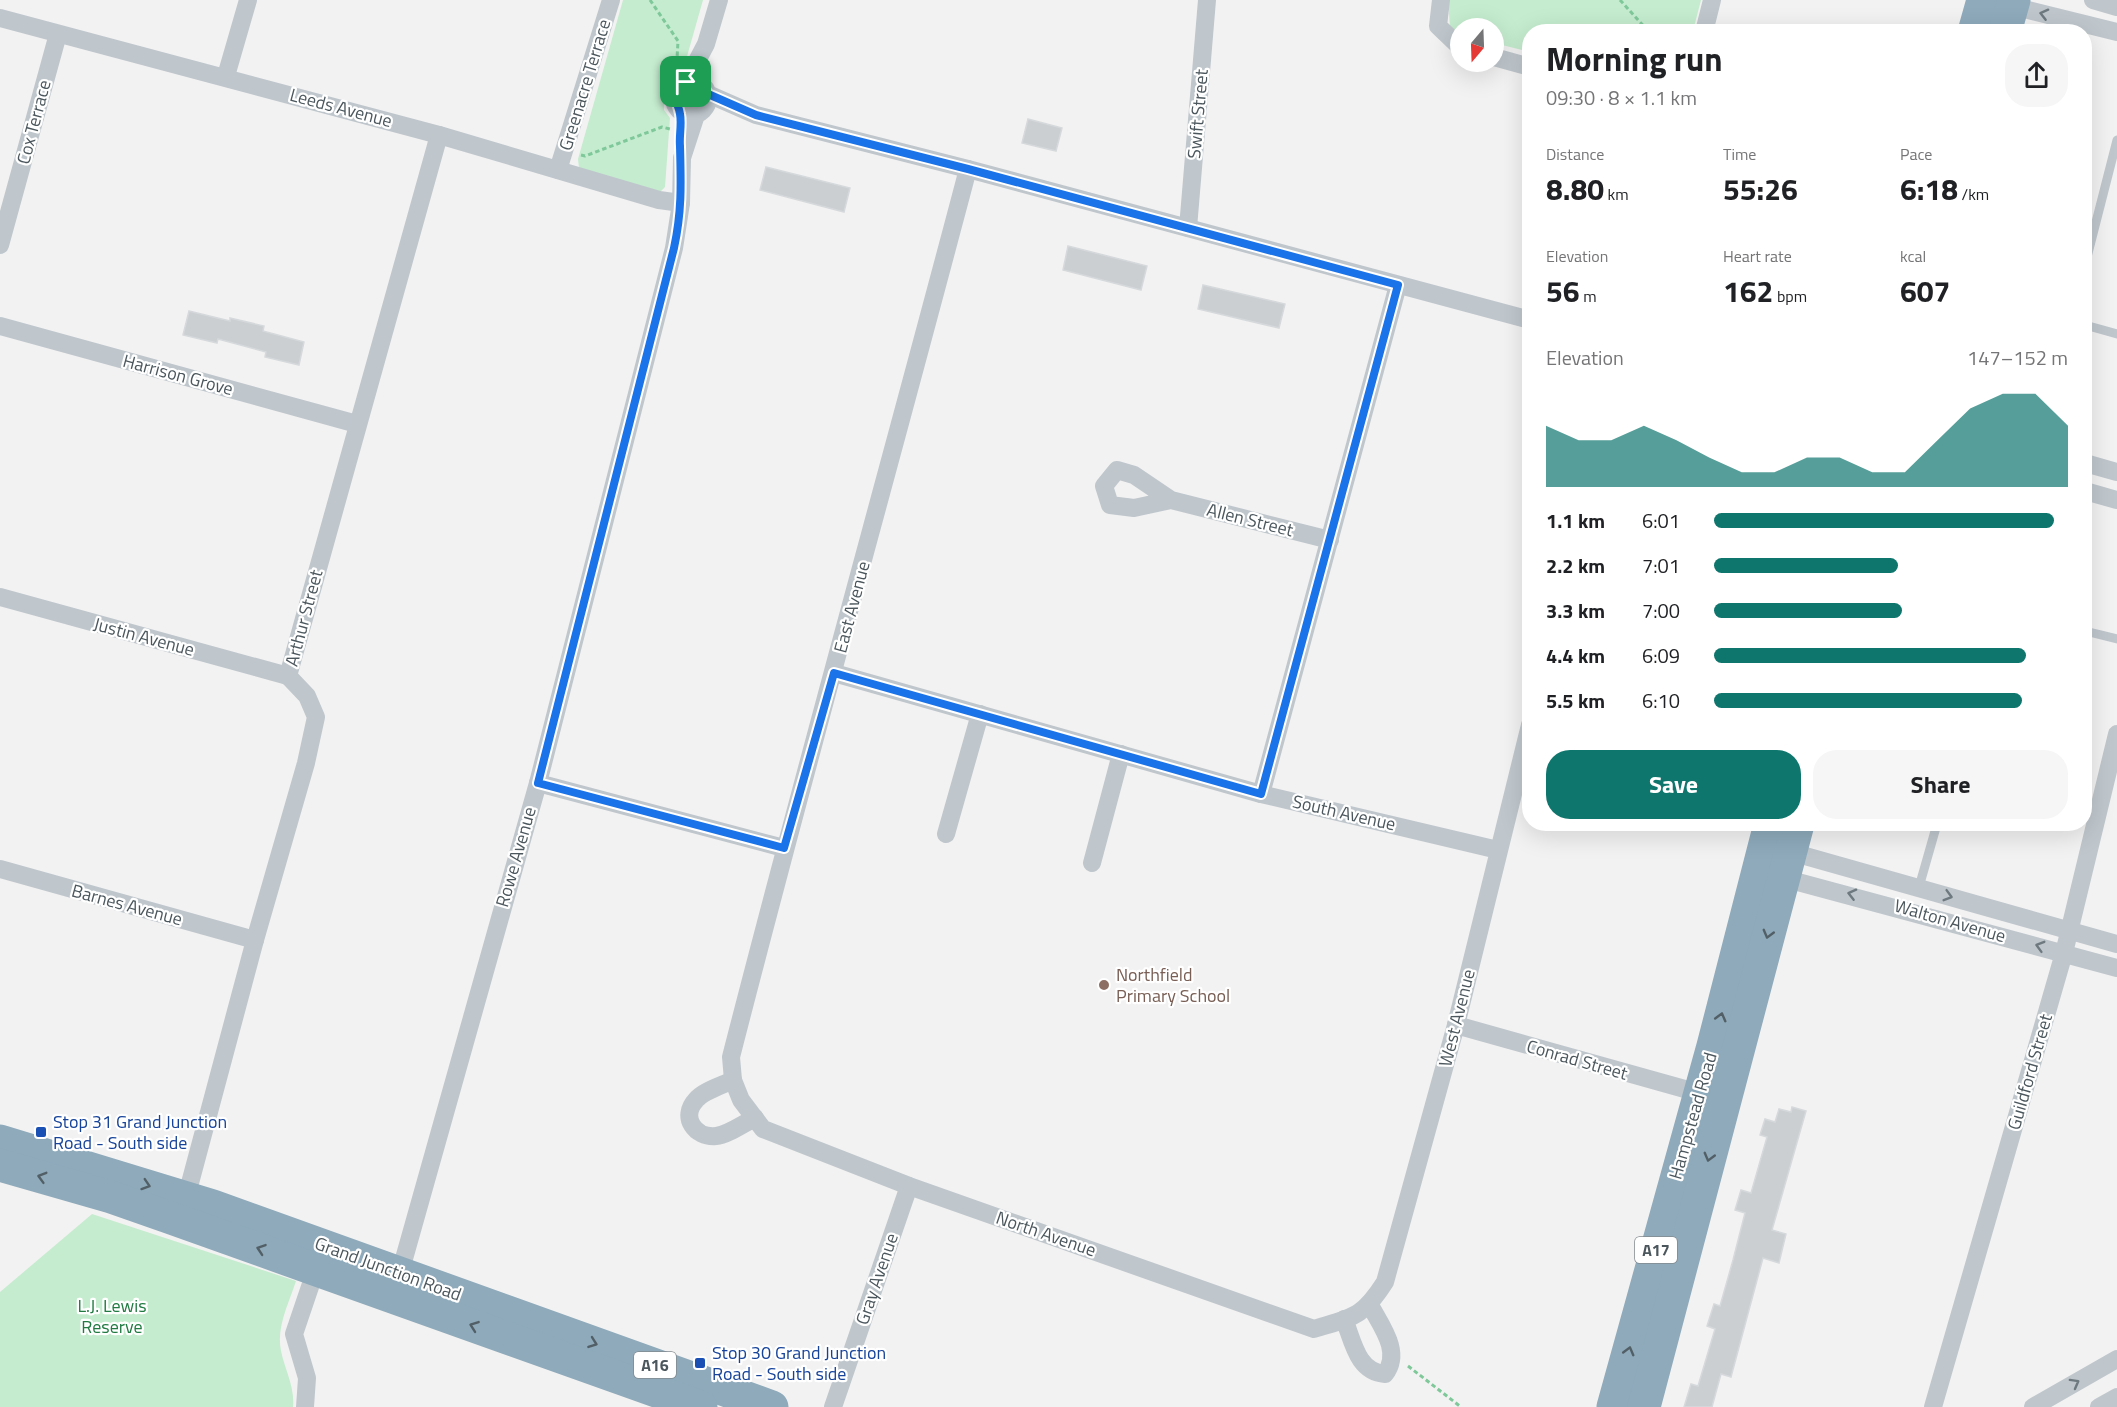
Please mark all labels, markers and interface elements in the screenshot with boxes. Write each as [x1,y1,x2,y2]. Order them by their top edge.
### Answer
one-way arrow [2039,8,2049,21]
street label: Greenacre Terrace [552,16,617,154]
north arrow [1450,18,1504,72]
map controls [1450,18,1504,72]
text: Morning run [1546,34,1723,84]
button: share [2005,44,2068,107]
pin [660,56,711,107]
icon: arrive [669,65,702,98]
street label: Swift Street [1180,67,1215,160]
street label: Cox Terrace [9,77,58,167]
street label: Leeds Avenue [287,81,395,134]
text: 09:30 · 8 × 1.1 km [1546,82,1697,113]
text: Distance [1546,142,1604,166]
text: Time [1723,142,1756,166]
text: Pace [1900,142,1932,166]
text: 8.80 [1546,166,1604,212]
text: 55:26 [1723,166,1798,212]
text: 6:18 [1900,166,1958,212]
text: km [1604,182,1629,206]
text: /km [1958,182,1989,206]
text: Elevation [1546,244,1608,268]
text: Heart rate [1723,244,1792,268]
text: kcal [1900,244,1926,268]
text: 56 [1546,268,1580,314]
text: 162 [1723,268,1773,314]
text: 607 [1900,268,1950,314]
text: m [1580,284,1597,308]
text: bpm [1773,284,1807,308]
text: Elevation [1546,342,1624,373]
text: 147–152 m [1967,342,2068,373]
street label: Harrison Grove [120,347,236,402]
street label: Allen Street [1204,496,1297,543]
text: 1.1 km [1546,505,1605,536]
text: 6:01 [1642,505,1680,536]
text: 2.2 km [1546,550,1605,581]
text: 7:01 [1642,550,1680,581]
street label: East Avenue [826,558,877,656]
street label: Arthur Street [278,566,330,669]
text: 3.3 km [1546,595,1605,626]
text: 7:00 [1642,595,1680,626]
street label: Justin Avenue [91,610,198,663]
text: 4.4 km [1546,640,1605,671]
text: 6:09 [1642,640,1680,671]
text: 5.5 km [1546,685,1605,716]
text: 6:10 [1642,685,1680,716]
button: Save [1546,750,1801,819]
button: Share [1813,750,2068,819]
street label: South Avenue [1290,788,1398,837]
street label: Rowe Avenue [488,803,543,910]
street label: Barnes Avenue [69,877,186,932]
one-way arrow [1848,889,1858,902]
one-way arrow [1942,889,1953,901]
street label: Walton Avenue [1891,892,2009,949]
one-way arrow [1763,928,1775,939]
one-way arrow [2035,941,2045,954]
place label: Northfield Primary School [1116,961,1230,1009]
street label: West Avenue [1431,966,1482,1069]
marker: Northfield Primary School [1097,978,1111,992]
street label: Guildford Street [2000,1010,2059,1133]
one-way arrow [1713,1012,1726,1022]
street label: Conrad Street [1523,1032,1631,1087]
street label: Hampstead Road [1661,1049,1724,1183]
place label: Stop 31 Grand Junction Road - South side [53,1108,227,1156]
marker: Stop 31 Grand Junction Road - South side [34,1125,48,1139]
one-way arrow [1704,1152,1717,1162]
one-way arrow [37,1172,47,1185]
one-way arrow [140,1178,151,1190]
street label: North Avenue [993,1204,1100,1263]
street label: Grand Junction Road [311,1229,465,1308]
street label: Gray Avenue [848,1229,905,1328]
road number: A17 [1635,1237,1677,1263]
one-way arrow [256,1244,266,1257]
park label: L.J. Lewis Reserve [77,1292,147,1340]
one-way arrow [469,1320,480,1333]
one-way arrow [587,1335,598,1348]
place label: Stop 30 Grand Junction Road - South side [712,1339,886,1387]
one-way arrow [1622,1346,1634,1356]
road number: A16 [634,1352,676,1378]
marker: Stop 30 Grand Junction Road - South side [693,1356,707,1370]
one-way arrow [2069,1379,2079,1390]

